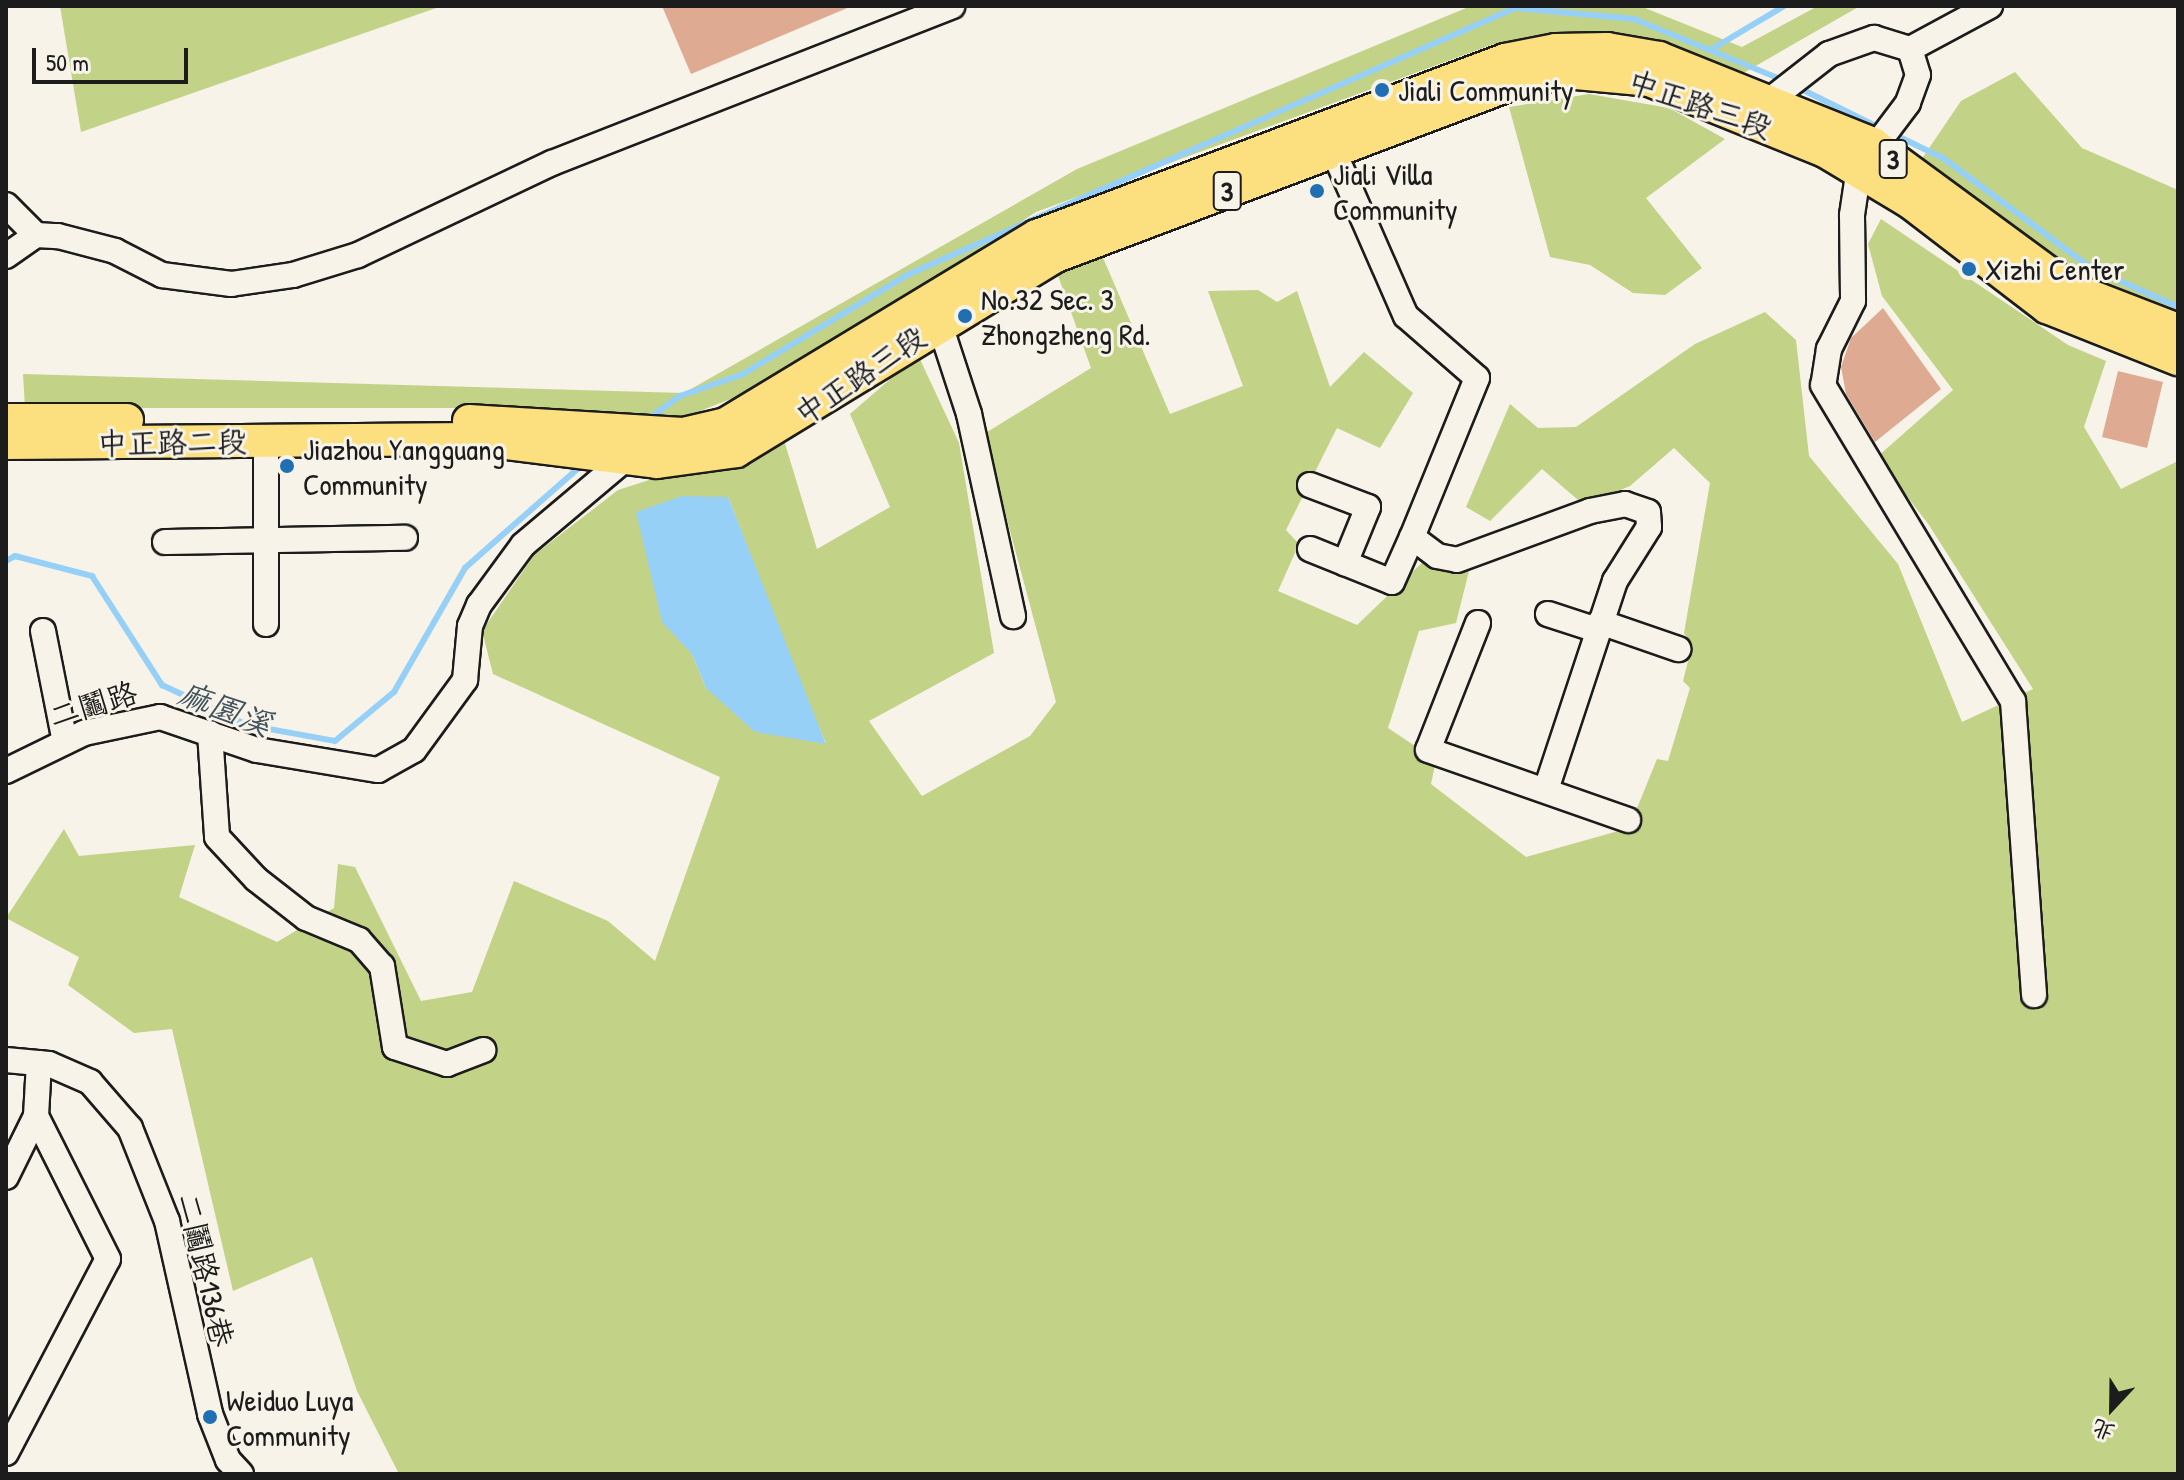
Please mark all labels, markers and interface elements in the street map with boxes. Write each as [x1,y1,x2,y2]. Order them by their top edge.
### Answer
scale bar [36,32,192,82]
text: 50 m [46,46,89,78]
street label: 中正路三段 [1623,63,1777,145]
place label: Jiali Community [1398,72,1574,108]
marker: Jiali Community [1373,81,1391,99]
road number: 3 [1877,135,1909,183]
place label: Jiali Villa Community [1333,156,1458,226]
road number: 3 [1211,167,1243,215]
marker: Jiali Villa Community [1308,182,1326,200]
place label: Xizhi Center [1985,251,2125,287]
marker: Xizhi Center [1960,260,1978,278]
place label: No.32 Sec. 3 Zhongzheng Rd. [981,281,1151,352]
marker: No.32 Sec. 3 Zhongzheng Rd. [956,307,974,325]
street label: 中正路三段 [788,318,932,432]
street label: 中正路二段 [97,423,247,461]
place label: Jiazhou Yangguang Community [303,431,505,502]
marker: Jiazhou Yangguang Community [278,457,296,475]
street label: 二鬮路 [45,674,141,734]
water label: 麻園溪 [173,674,277,744]
street label: 二鬮路136巷 [171,1190,241,1350]
north arrow [2072,1368,2152,1448]
place label: Weiduo Luya Community [226,1382,353,1452]
marker: Weiduo Luya Community [201,1408,219,1426]
text: 北 [2087,1412,2119,1448]

